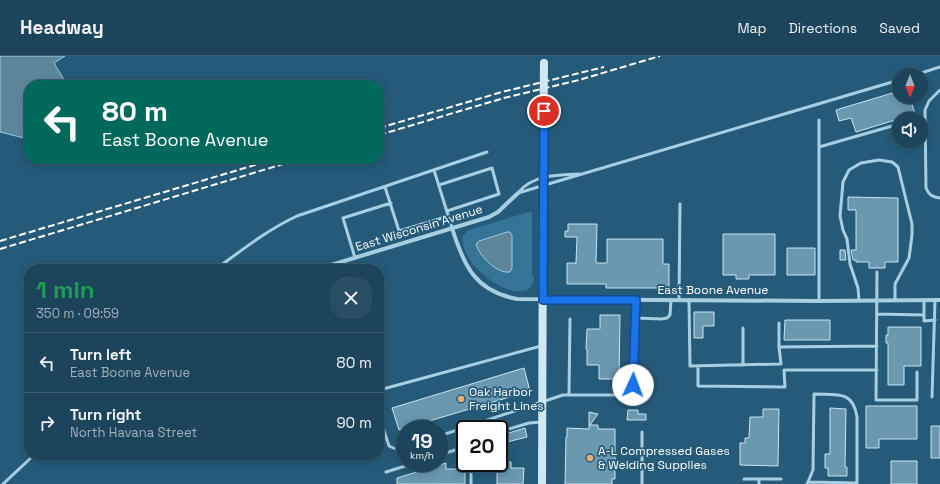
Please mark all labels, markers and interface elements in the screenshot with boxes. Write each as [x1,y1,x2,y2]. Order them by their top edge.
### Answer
text: Headway [20,15,104,40]
text: Map [737,19,767,37]
text: Directions [789,19,857,37]
text: Saved [879,19,920,37]
north arrow [892,68,928,104]
map controls [892,68,928,148]
text: 80 m [102,93,168,129]
pin [527,94,561,128]
icon: left [36,96,88,148]
icon: arrive [533,100,555,122]
button: sound [892,112,928,148]
text: East Boone Avenue [102,128,268,151]
street label: East Wisconsin Avenue [354,201,484,255]
text: 1 min [36,274,95,305]
button: close [330,277,372,319]
street label: East Boone Avenue [658,282,768,298]
text: 350 m · 09:59 [36,305,119,322]
text: Turn left [70,345,132,364]
icon: left [36,352,58,374]
text: 80 m [336,353,372,372]
text: East Boone Avenue [70,364,190,381]
position arrow [612,364,654,406]
place label: Oak Harbor Freight Lines [469,384,544,414]
marker: Oak Harbor Freight Lines [456,394,466,404]
text: Turn right [70,405,141,424]
icon: right [36,412,58,434]
text: 90 m [336,413,372,432]
speed limit sign: 20 [456,420,508,472]
text: North Havana Street [70,424,197,441]
text: 19 [411,428,433,454]
place label: A-L Compressed Gases & Welding Supplies [598,443,730,473]
text: km/h [410,449,434,462]
marker: A-L Compressed Gases & Welding Supplies [585,453,595,463]

